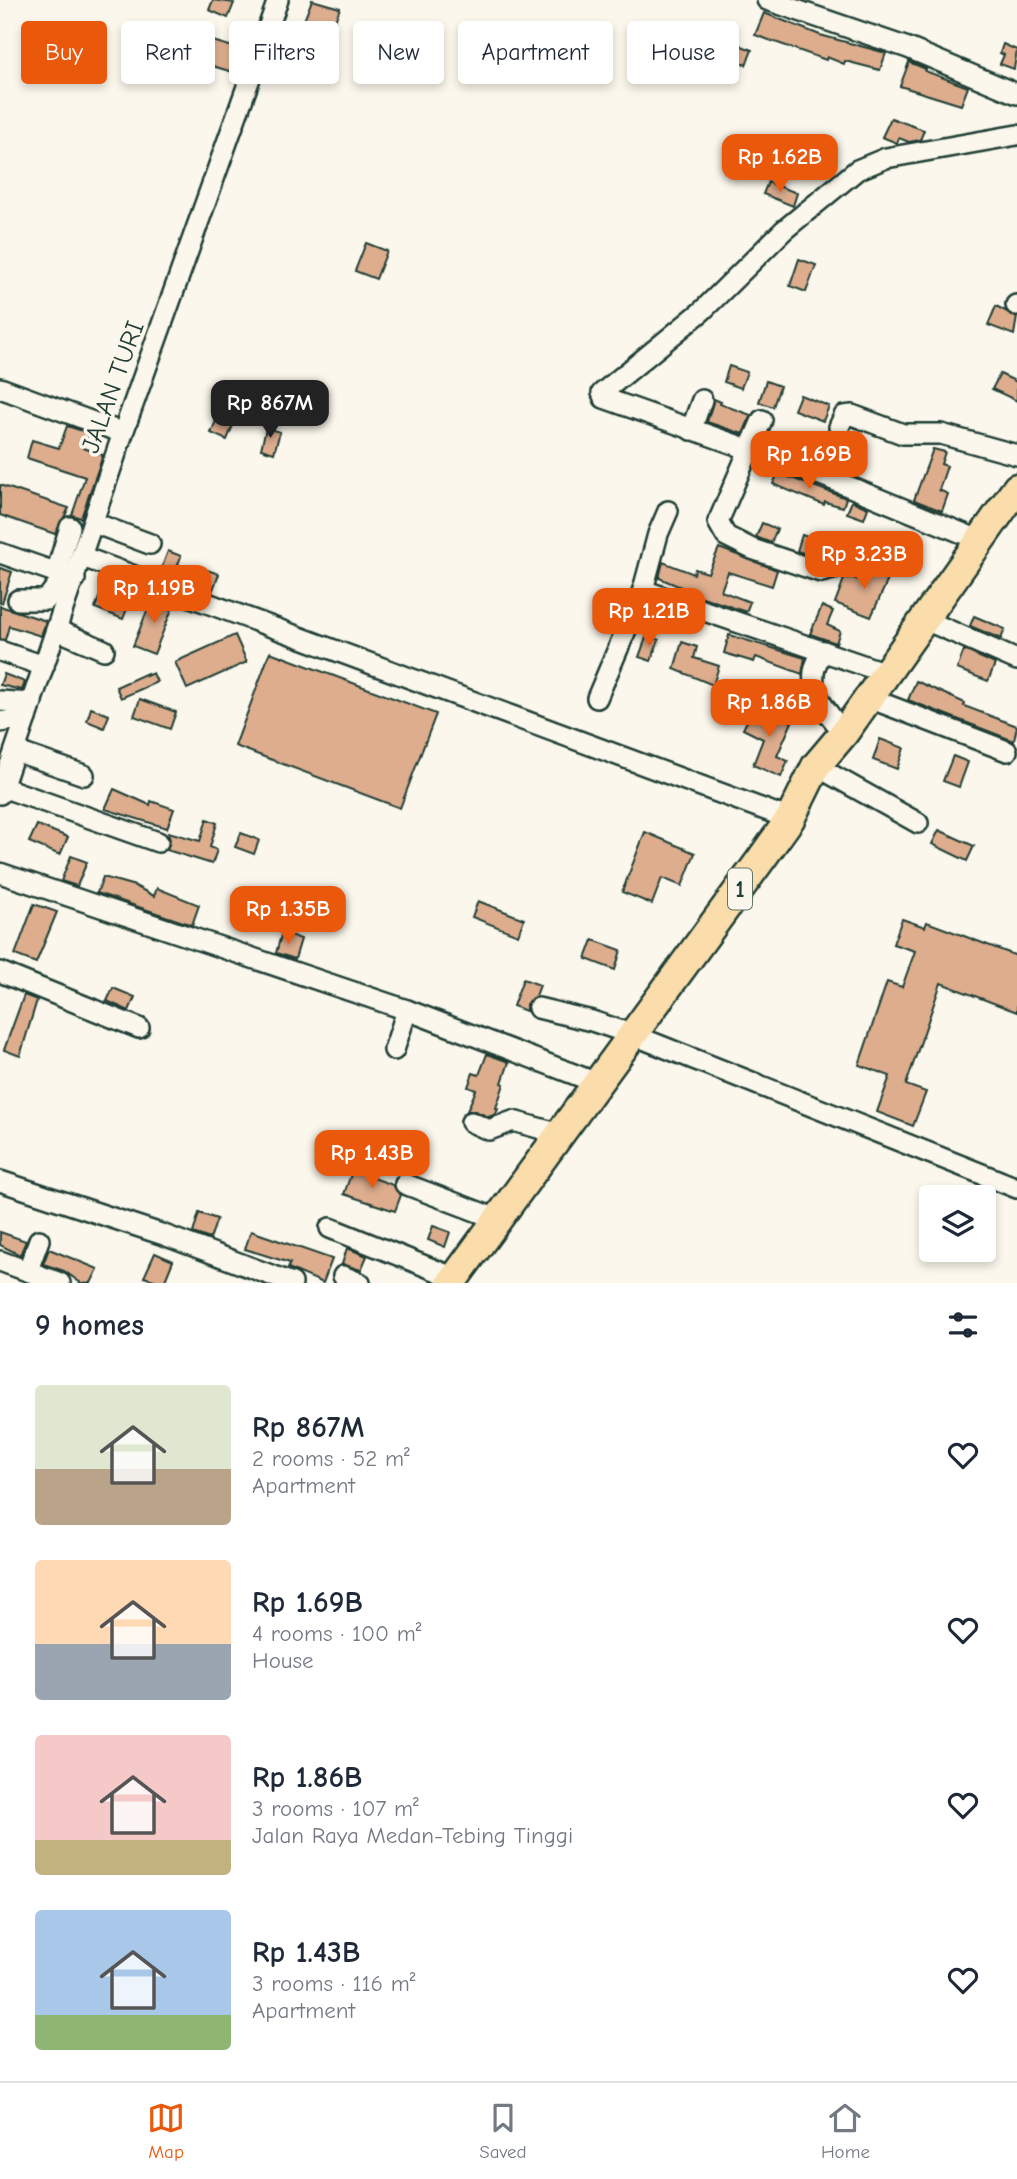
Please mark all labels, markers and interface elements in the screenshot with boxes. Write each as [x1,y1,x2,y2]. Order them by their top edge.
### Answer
chip: Buy [21,21,107,84]
chip: Rent [121,21,215,84]
chip: Filters [229,21,339,84]
chip: New [353,21,444,84]
chip: Apartment [458,21,613,84]
chip: House [627,21,739,84]
pin: Rp 1.62B [708,134,852,194]
text: Rp 1.62B [738,143,822,170]
street label: JALAN TURI [75,317,151,457]
pin: Rp 867M [205,380,335,440]
text: Rp 867M [227,389,313,416]
pin: Rp 1.69B [737,432,881,491]
text: Rp 1.69B [767,440,851,467]
pin: Rp 3.23B [792,532,936,591]
text: Rp 3.23B [821,540,907,567]
pin: Rp 1.19B [82,566,226,625]
text: Rp 1.19B [113,574,195,601]
pin: Rp 1.21B [577,588,721,648]
text: Rp 1.21B [608,597,690,624]
pin: Rp 1.86B [697,680,841,739]
text: Rp 1.86B [727,688,811,715]
road number: 1 [728,868,752,909]
pin: Rp 1.35B [216,886,360,946]
text: Rp 1.35B [246,895,330,922]
pin: Rp 1.43B [300,1130,444,1190]
text: Rp 1.43B [331,1139,413,1166]
map controls [919,1185,996,1262]
button: layers [919,1185,996,1262]
icon: filters [944,1306,982,1344]
text: 9 homes [35,1308,144,1343]
text: Rp 867M [252,1410,365,1445]
icon: home [91,1413,175,1497]
icon: heart [944,1436,982,1474]
text: 2 rooms · 52 m² [252,1445,410,1472]
text: Apartment [252,1472,355,1499]
text: Rp 1.69B [252,1585,363,1620]
icon: home [91,1588,175,1672]
icon: heart [944,1611,982,1649]
text: 4 rooms · 100 m² [252,1620,421,1647]
text: House [252,1647,314,1674]
text: Rp 1.86B [252,1760,362,1795]
icon: home [91,1763,175,1847]
icon: heart [944,1786,982,1824]
text: 3 rooms · 107 m² [252,1795,419,1822]
text: Jalan Raya Medan-Tebing Tinggi [252,1822,573,1849]
text: Rp 1.43B [252,1935,360,1970]
icon: home [91,1938,175,2022]
icon: heart [944,1961,982,1999]
text: 3 rooms · 116 m² [252,1970,416,1997]
text: Apartment [252,1997,355,2024]
tab: Map [147,2099,185,2163]
tab: Saved [479,2099,527,2163]
tab: Home [821,2099,870,2163]

